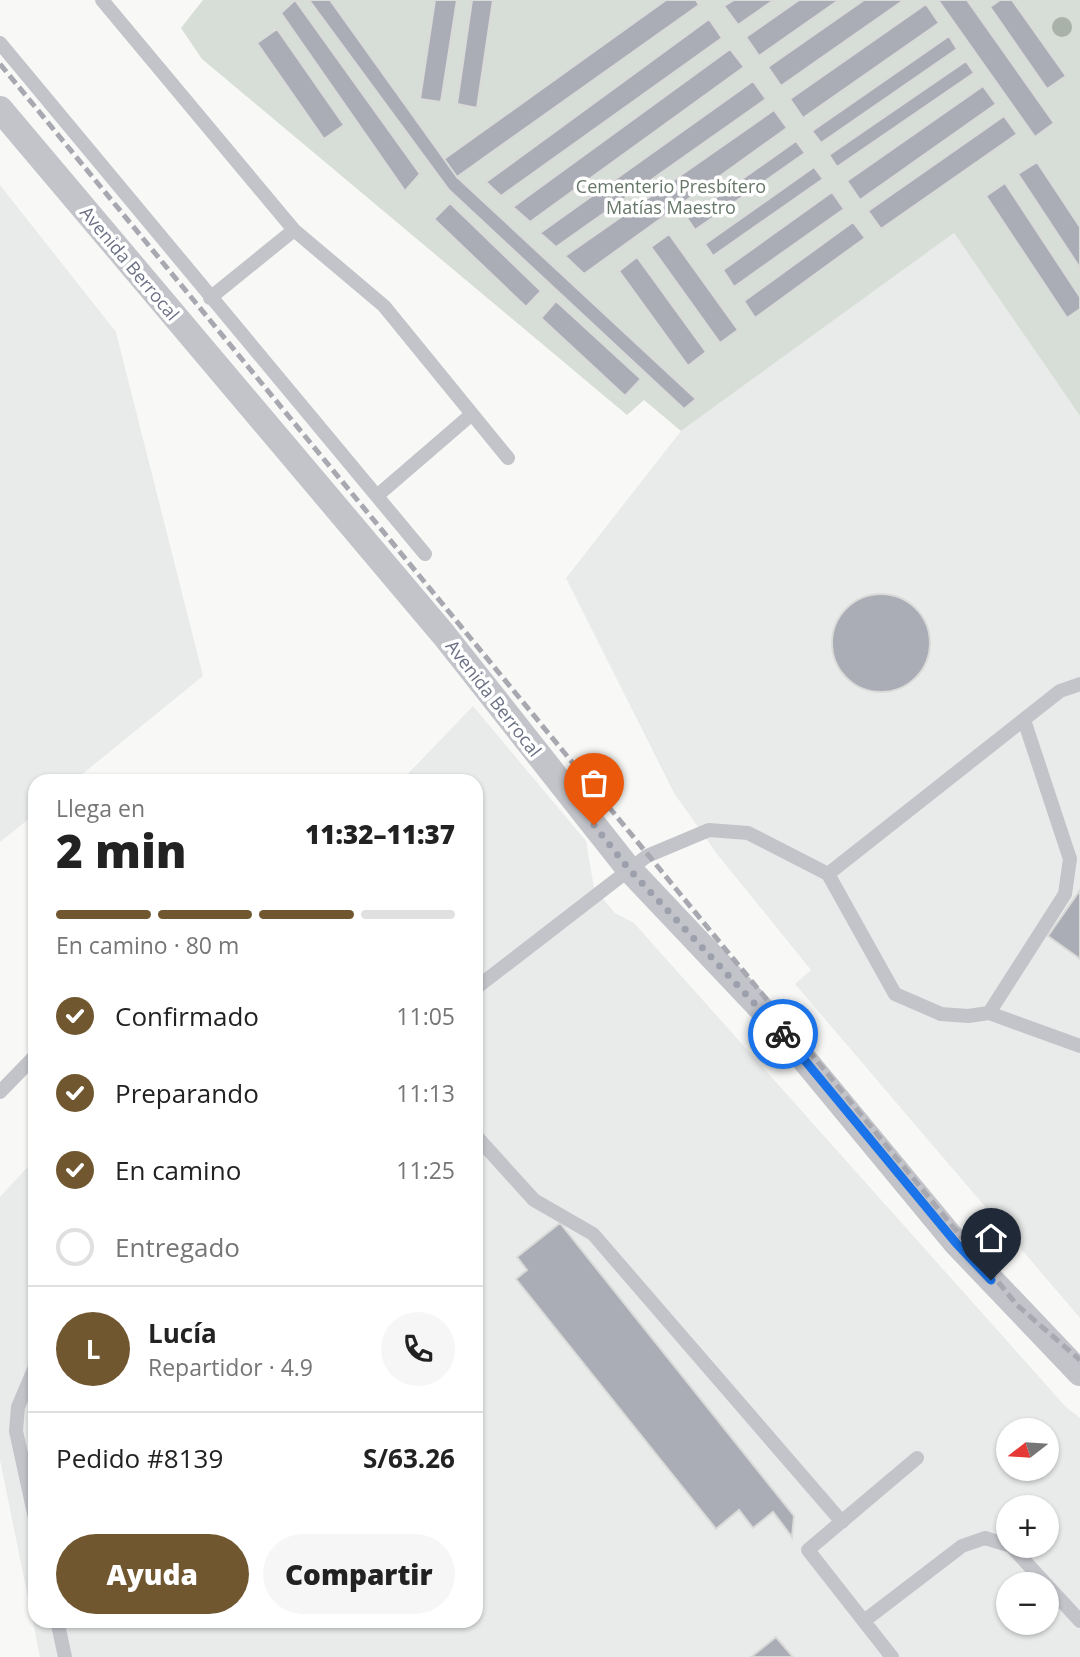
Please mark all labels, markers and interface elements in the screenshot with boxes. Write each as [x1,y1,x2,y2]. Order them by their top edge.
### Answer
park label: Cementerio Presbítero Matías Maestro [576,174,766,219]
street label: Avenida Berrocal [75,201,185,325]
street label: Avenida Berrocal [441,635,547,761]
pin [564,753,624,825]
icon: bag [575,764,613,802]
text: Llega en [56,792,145,824]
text: 11:32–11:37 [305,816,455,852]
text: 2 min [56,819,187,881]
text: En camino · 80 m [56,929,239,961]
icon: check [56,997,94,1035]
text: Confirmado [115,998,259,1034]
courier [748,999,818,1069]
text: 11:05 [396,1000,455,1032]
icon: bike [764,1015,802,1053]
icon: check [56,1074,94,1112]
text: Preparando [115,1075,259,1111]
text: 11:13 [396,1077,455,1109]
icon: check [56,1151,94,1189]
text: En camino [115,1152,241,1188]
text: 11:25 [396,1154,455,1186]
pin [961,1208,1021,1280]
icon: home [972,1219,1010,1257]
text: Entregado [115,1229,240,1265]
button: phone [381,1312,455,1386]
text: Lucía [148,1315,217,1351]
text: L [86,1331,100,1367]
text: Repartidor · 4.9 [148,1351,313,1383]
north arrow [996,1418,1059,1480]
map controls [996,1418,1059,1635]
text: Pedido #8139 [56,1440,223,1476]
text: S/63.26 [363,1440,455,1476]
button: + [996,1495,1059,1558]
button: Ayuda [56,1534,249,1614]
button: Compartir [263,1534,455,1614]
button: − [996,1572,1059,1635]

